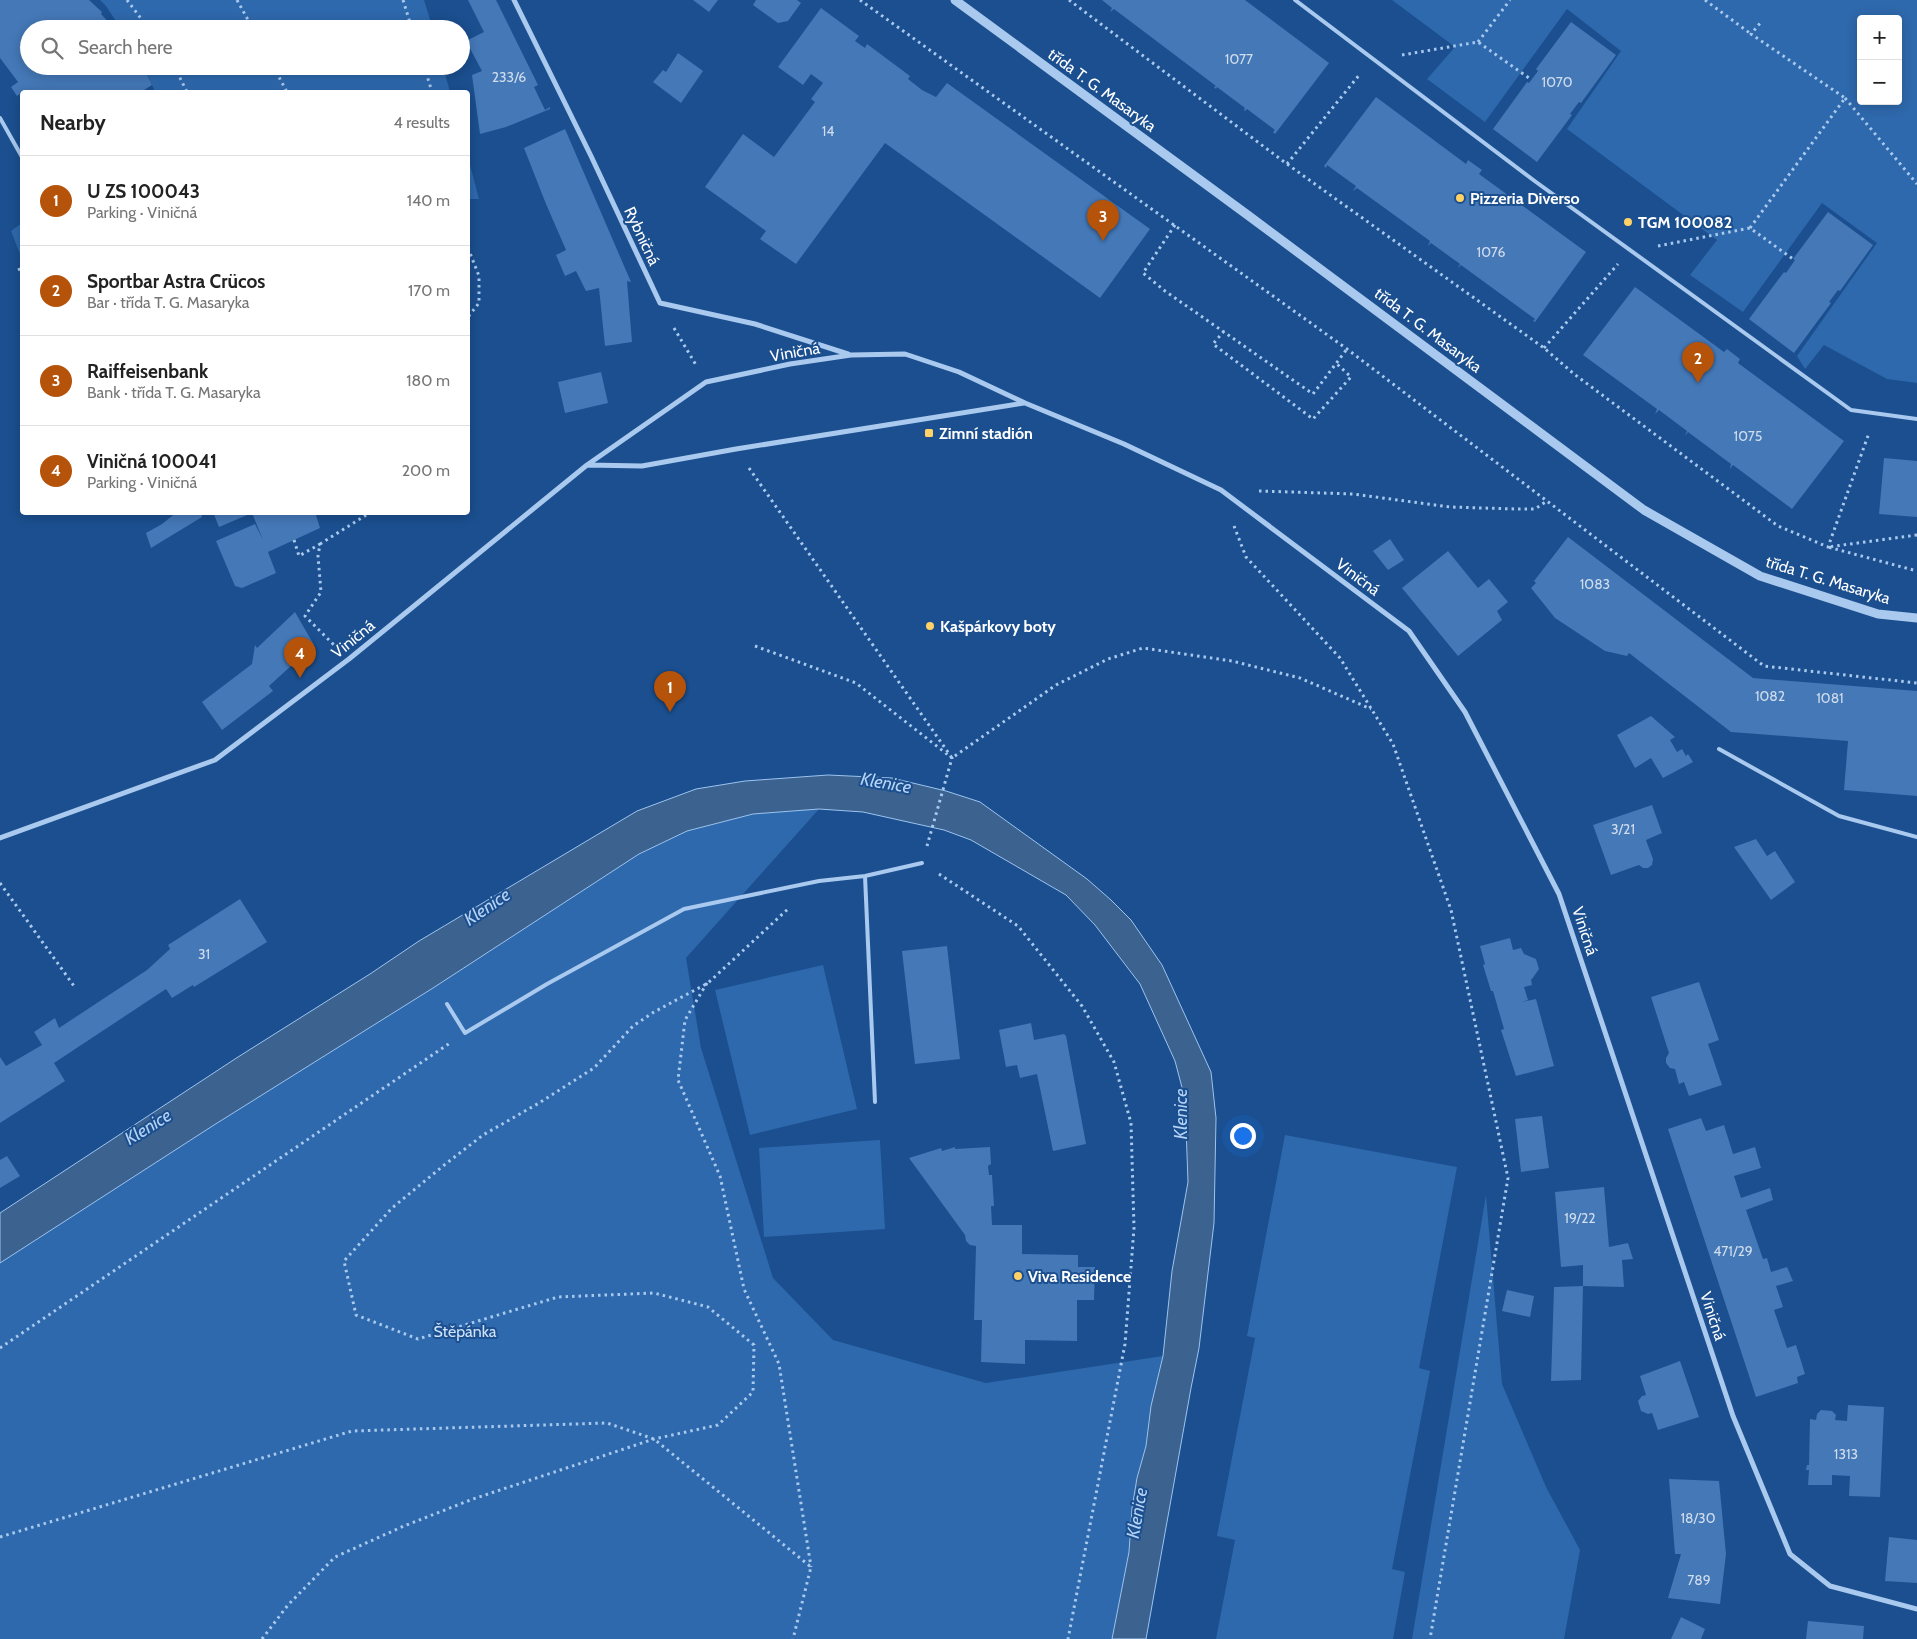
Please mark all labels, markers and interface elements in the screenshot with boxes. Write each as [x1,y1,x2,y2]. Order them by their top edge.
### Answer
map controls [1857,15,1902,105]
button: + [1857,15,1902,60]
search box [20,20,470,75]
icon: search [38,34,66,62]
text: Search here [78,36,172,59]
street label: třída T. G. Masaryka [1044,44,1160,136]
house number: 1077 [1225,50,1253,68]
button: − [1857,60,1902,105]
house number: 233/6 [492,68,526,86]
house number: 1070 [1542,73,1573,91]
text: Nearby [40,110,106,135]
text: 4 results [393,113,450,132]
house number: 14 [822,122,834,140]
text: U ZS 100043 [87,180,200,203]
place label: Pizzeria Diverso [1470,189,1580,208]
text: 1 [53,191,59,210]
text: 140 m [407,191,450,210]
marker: Pizzeria Diverso [1454,192,1466,204]
pin: 3 [1087,200,1119,241]
text: Parking · Viničná [87,203,197,222]
street label: Rybničná [620,204,664,269]
place label: TGM 100082 [1638,213,1732,232]
marker: TGM 100082 [1622,216,1634,228]
house number: 1076 [1477,243,1505,261]
text: Sportbar Astra Crücos [87,270,265,293]
text: 2 [52,281,60,300]
text: 170 m [408,281,450,300]
street label: třída T. G. Masaryka [1371,284,1486,377]
text: Bar · třída T. G. Masaryka [87,293,250,312]
street label: Viničná [769,338,822,366]
pin: 2 [1682,342,1714,383]
text: Raiffeisenbank [87,360,208,383]
text: 3 [52,371,60,390]
text: 180 m [406,371,450,390]
text: Bank · třída T. G. Masaryka [87,383,261,402]
place label: Zimní stadión [939,424,1033,443]
marker: Zimní stadión [923,427,935,439]
house number: 1075 [1734,427,1762,445]
text: Viničná 100041 [87,450,217,473]
text: 4 [51,461,61,480]
text: 200 m [402,461,450,480]
text: Parking · Viničná [87,473,197,492]
street label: třída T. G. Masaryka [1763,552,1893,608]
street label: Viničná [1332,554,1384,600]
house number: 1083 [1580,575,1610,593]
street label: Viničná [328,616,379,662]
place label: Kašpárkovy boty [940,617,1056,636]
marker: Kašpárkovy boty [924,620,936,632]
pin: 4 [284,637,316,678]
pin: 1 [654,671,686,712]
house number: 1082 [1755,687,1785,705]
house number: 1081 [1816,689,1844,707]
water label: Klenice [859,768,913,798]
house number: 3/21 [1611,820,1635,838]
water label: Klenice [460,884,514,930]
street label: Viničná [1568,904,1602,958]
house number: 31 [198,945,210,963]
water label: Klenice [1170,1089,1192,1139]
water label: Klenice [121,1104,175,1150]
your location [1230,1123,1256,1149]
house number: 19/22 [1564,1209,1596,1227]
house number: 471/29 [1713,1242,1753,1260]
place label: Viva Residence [1028,1267,1131,1286]
marker: Viva Residence [1012,1270,1024,1282]
street label: Viničná [1696,1289,1730,1343]
park label: Štěpánka [434,1322,497,1341]
house number: 1313 [1834,1445,1858,1463]
water label: Klenice [1122,1486,1152,1540]
house number: 18/30 [1681,1509,1716,1527]
house number: 789 [1687,1571,1711,1589]

